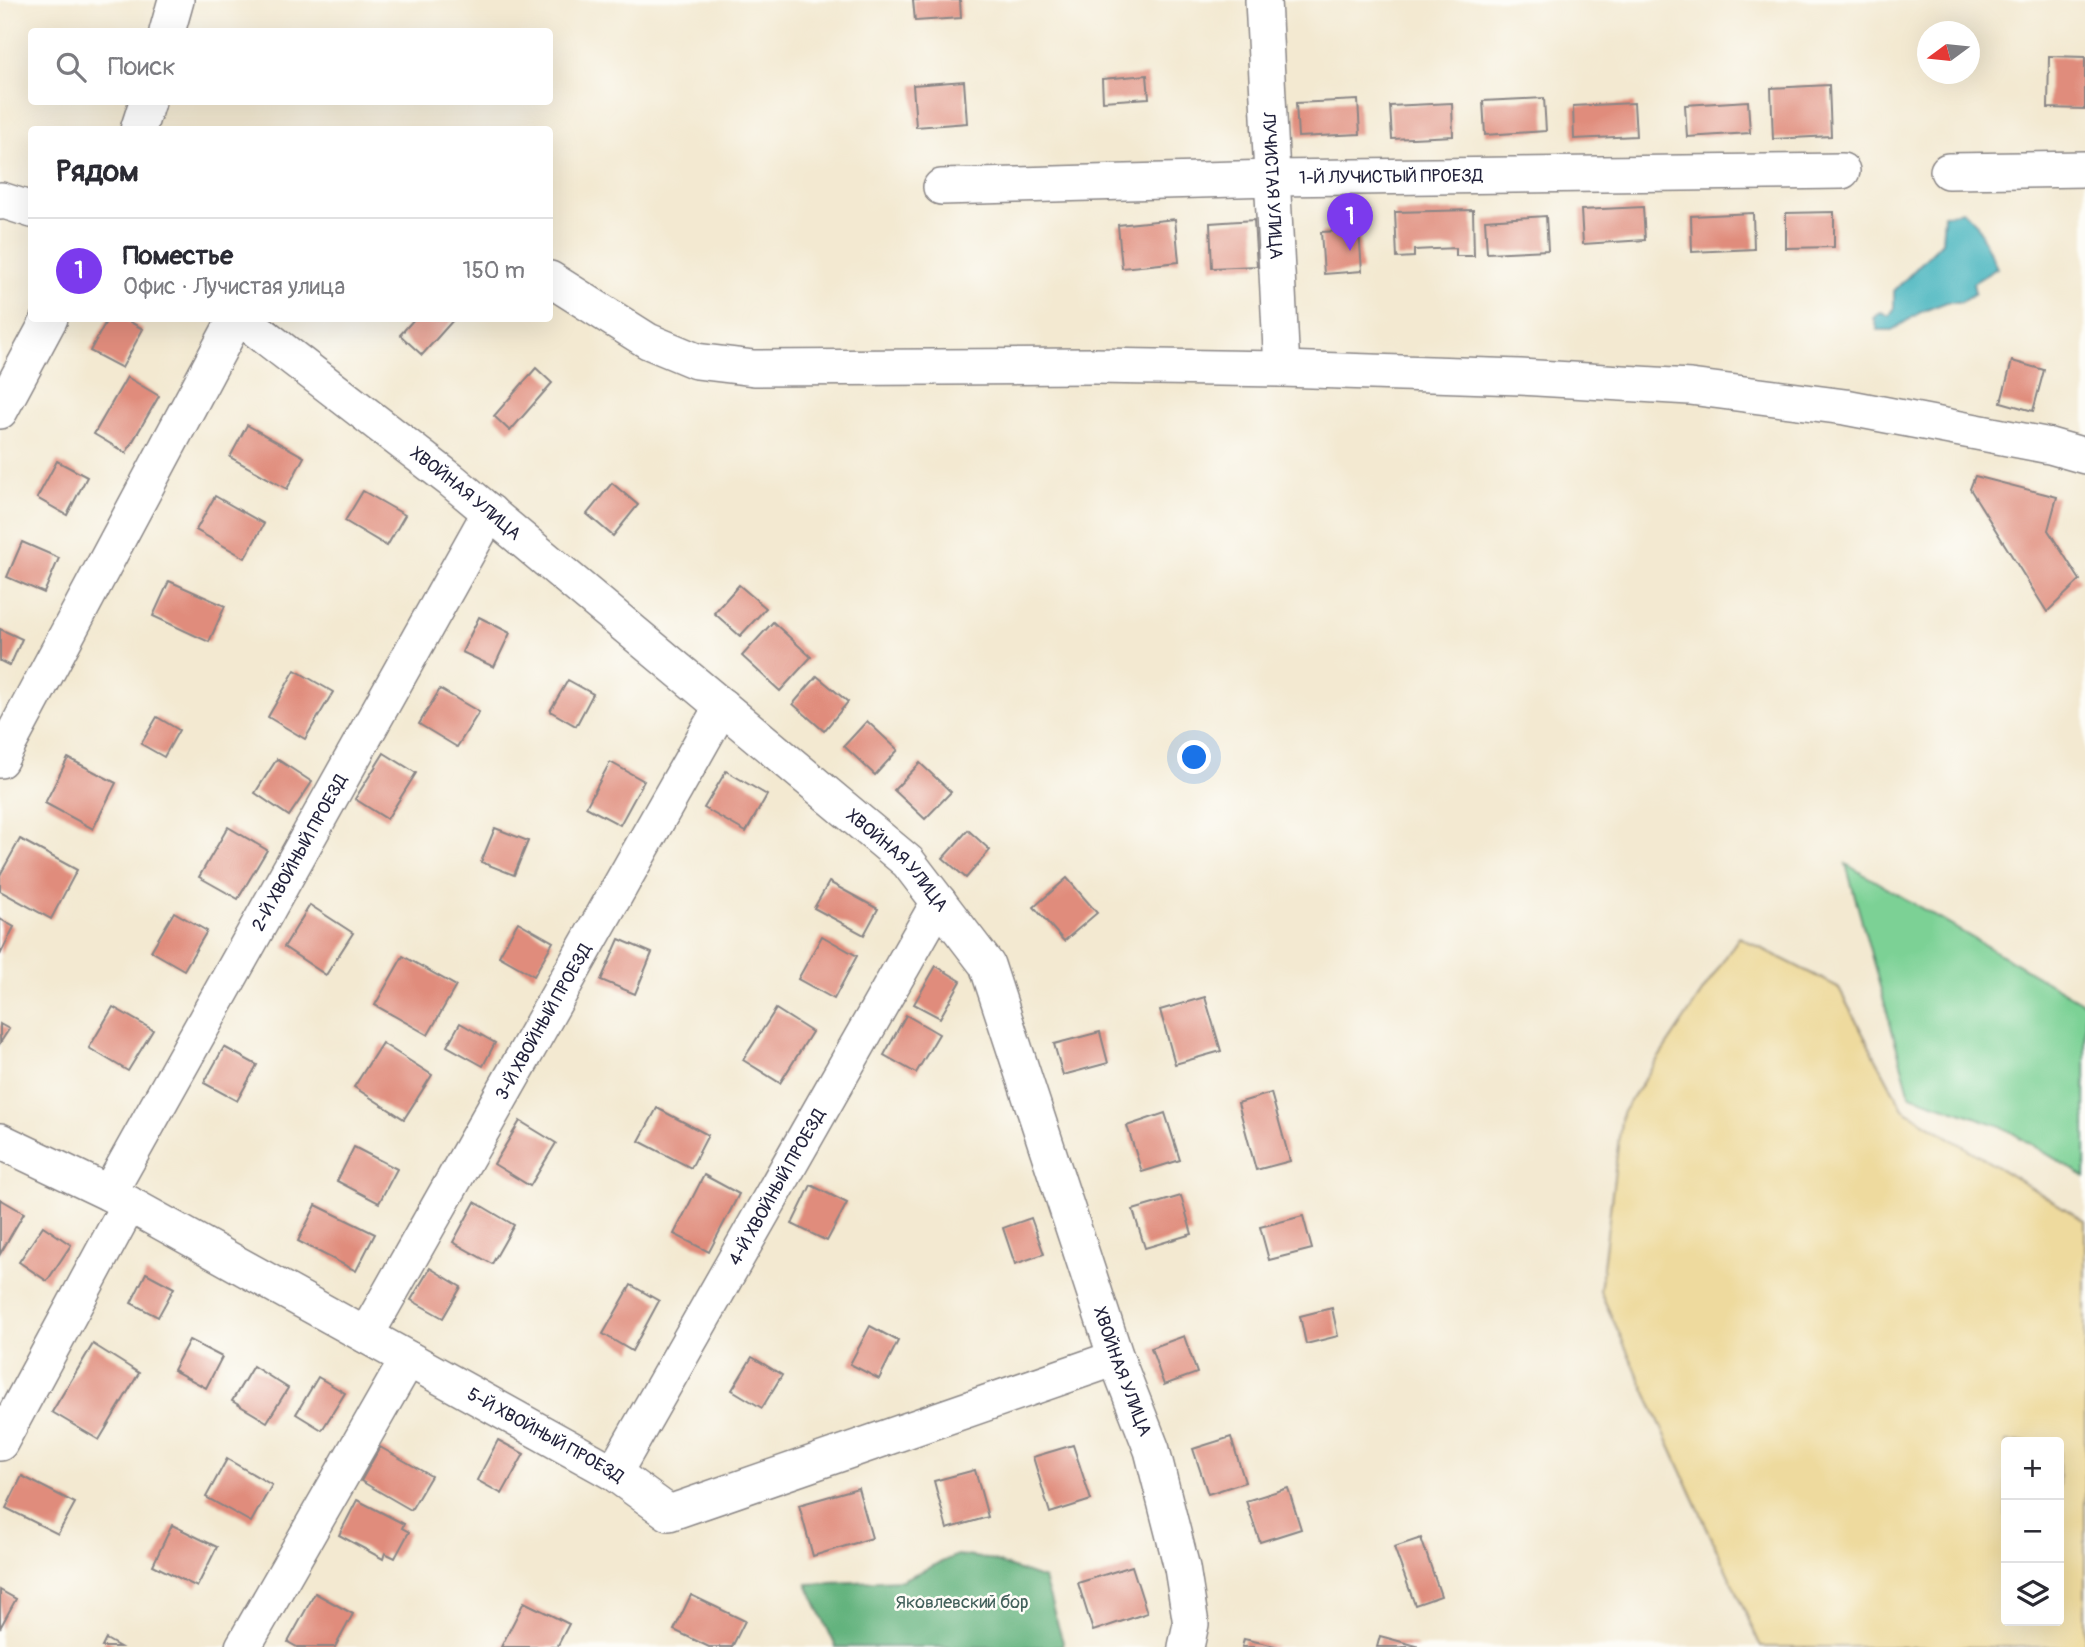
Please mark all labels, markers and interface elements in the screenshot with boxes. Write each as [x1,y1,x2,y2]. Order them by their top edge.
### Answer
north arrow [1917,21,1980,84]
search box [28,28,553,105]
icon: search [52,48,90,86]
text: Поиск [108,51,176,83]
street label: ЛУЧИСТАЯ УЛИЦА [1257,111,1288,260]
text: Рядом [56,153,139,190]
street label: 1-Й ЛУЧИСТЫЙ ПРОЕЗД [1299,164,1483,189]
pin: 1 [1327,193,1373,251]
text: Поместье [123,240,233,272]
text: 1 [75,256,84,285]
text: 150 m [462,256,525,285]
text: Офис · Лучистая улица [123,272,345,301]
street label: ХВОЙНАЯ УЛИЦА [406,441,526,545]
your location [1177,740,1211,774]
street label: 2-Й ХВОЙНЫЙ ПРОЕЗД [246,770,352,935]
street label: ХВОЙНАЯ УЛИЦА [841,804,953,916]
street label: 3-Й ХВОЙНЫЙ ПРОЕЗД [490,939,597,1104]
street label: 4-Й ХВОЙНЫЙ ПРОЕЗД [723,1105,830,1269]
street label: ХВОЙНАЯ УЛИЦА [1088,1304,1157,1440]
street label: 5-Й ХВОЙНЫЙ ПРОЕЗД [463,1382,629,1488]
map controls [2001,1437,2064,1626]
button: + [2001,1437,2064,1500]
button: − [2001,1500,2064,1563]
button: layers [2001,1563,2064,1626]
park label: Яковлевский бор [896,1591,1028,1614]

